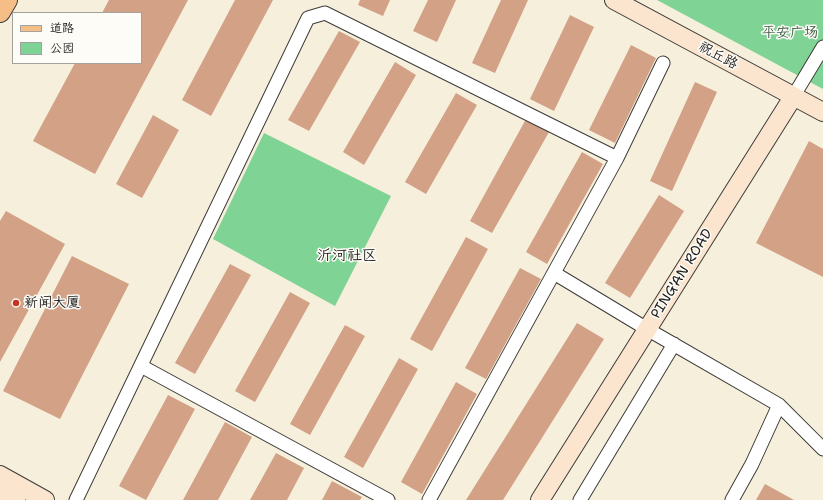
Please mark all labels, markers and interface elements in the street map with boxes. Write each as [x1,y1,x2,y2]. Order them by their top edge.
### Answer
legend [12,12,142,64]
text: 道路 [50,20,74,36]
park label: 平安广场 [762,25,818,41]
street label: 祝丘路 [696,39,740,73]
text: 公园 [50,40,74,56]
street label: PING'AN ROAD [648,226,716,322]
district label: 沂河社区 [317,247,377,265]
place label: 新闻大厦 [24,295,80,311]
marker: 新闻大厦 [11,298,21,308]

